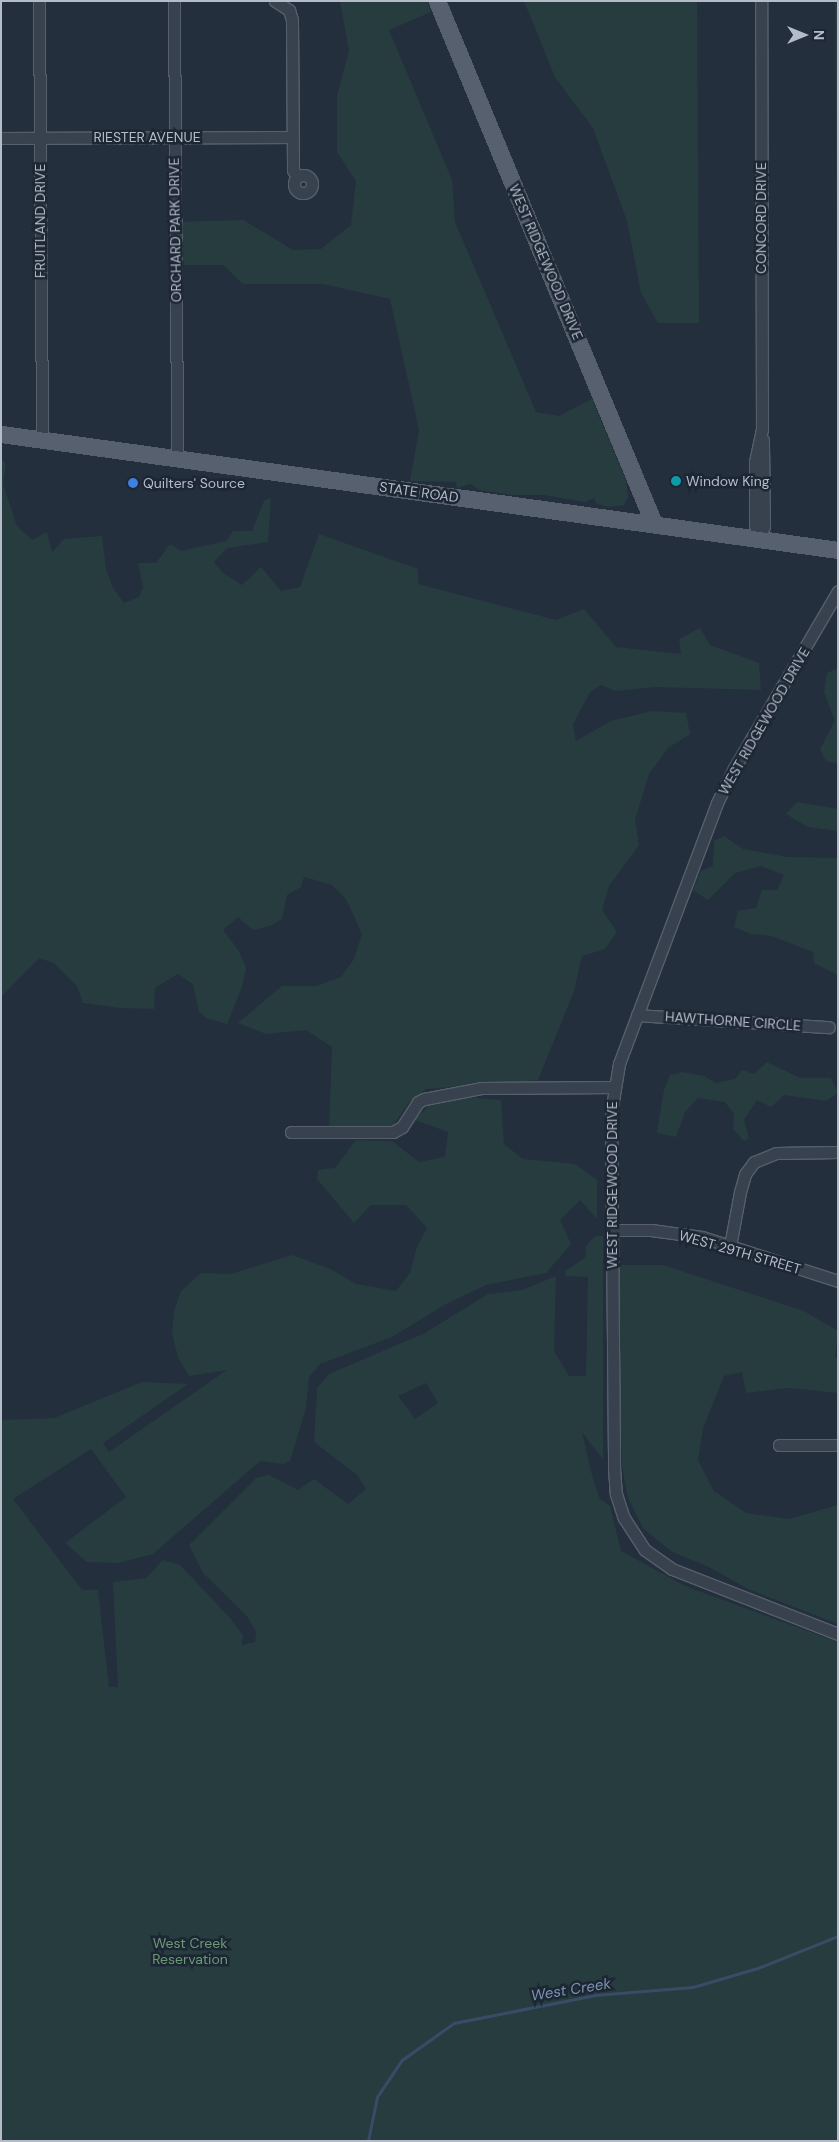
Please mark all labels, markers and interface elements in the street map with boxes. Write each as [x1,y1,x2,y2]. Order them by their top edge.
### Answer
north arrow [779,10,829,60]
text: N [810,30,828,40]
street label: RIESTER AVENUE [93,129,201,145]
street label: ORCHARD PARK DRIVE [165,158,185,302]
street label: CONCORD DRIVE [753,162,769,274]
street label: FRUITLAND DRIVE [32,164,48,278]
street label: WEST RIDGEWOOD DRIVE [506,182,586,342]
place label: Window King [686,473,770,489]
place label: Quilters' Source [143,475,245,491]
marker: Window King [670,475,682,487]
marker: Quilters' Source [127,477,139,489]
street label: STATE ROAD [378,478,460,506]
street label: WEST RIDGEWOOD DRIVE [715,644,813,798]
street label: HAWTHORNE CIRCLE [664,1008,802,1034]
street label: WEST RIDGEWOOD DRIVE [604,1101,620,1269]
street label: WEST 29TH STREET [677,1227,803,1277]
park label: West Creek Reservation [152,1935,228,1968]
water label: West Creek [530,1975,612,2005]

